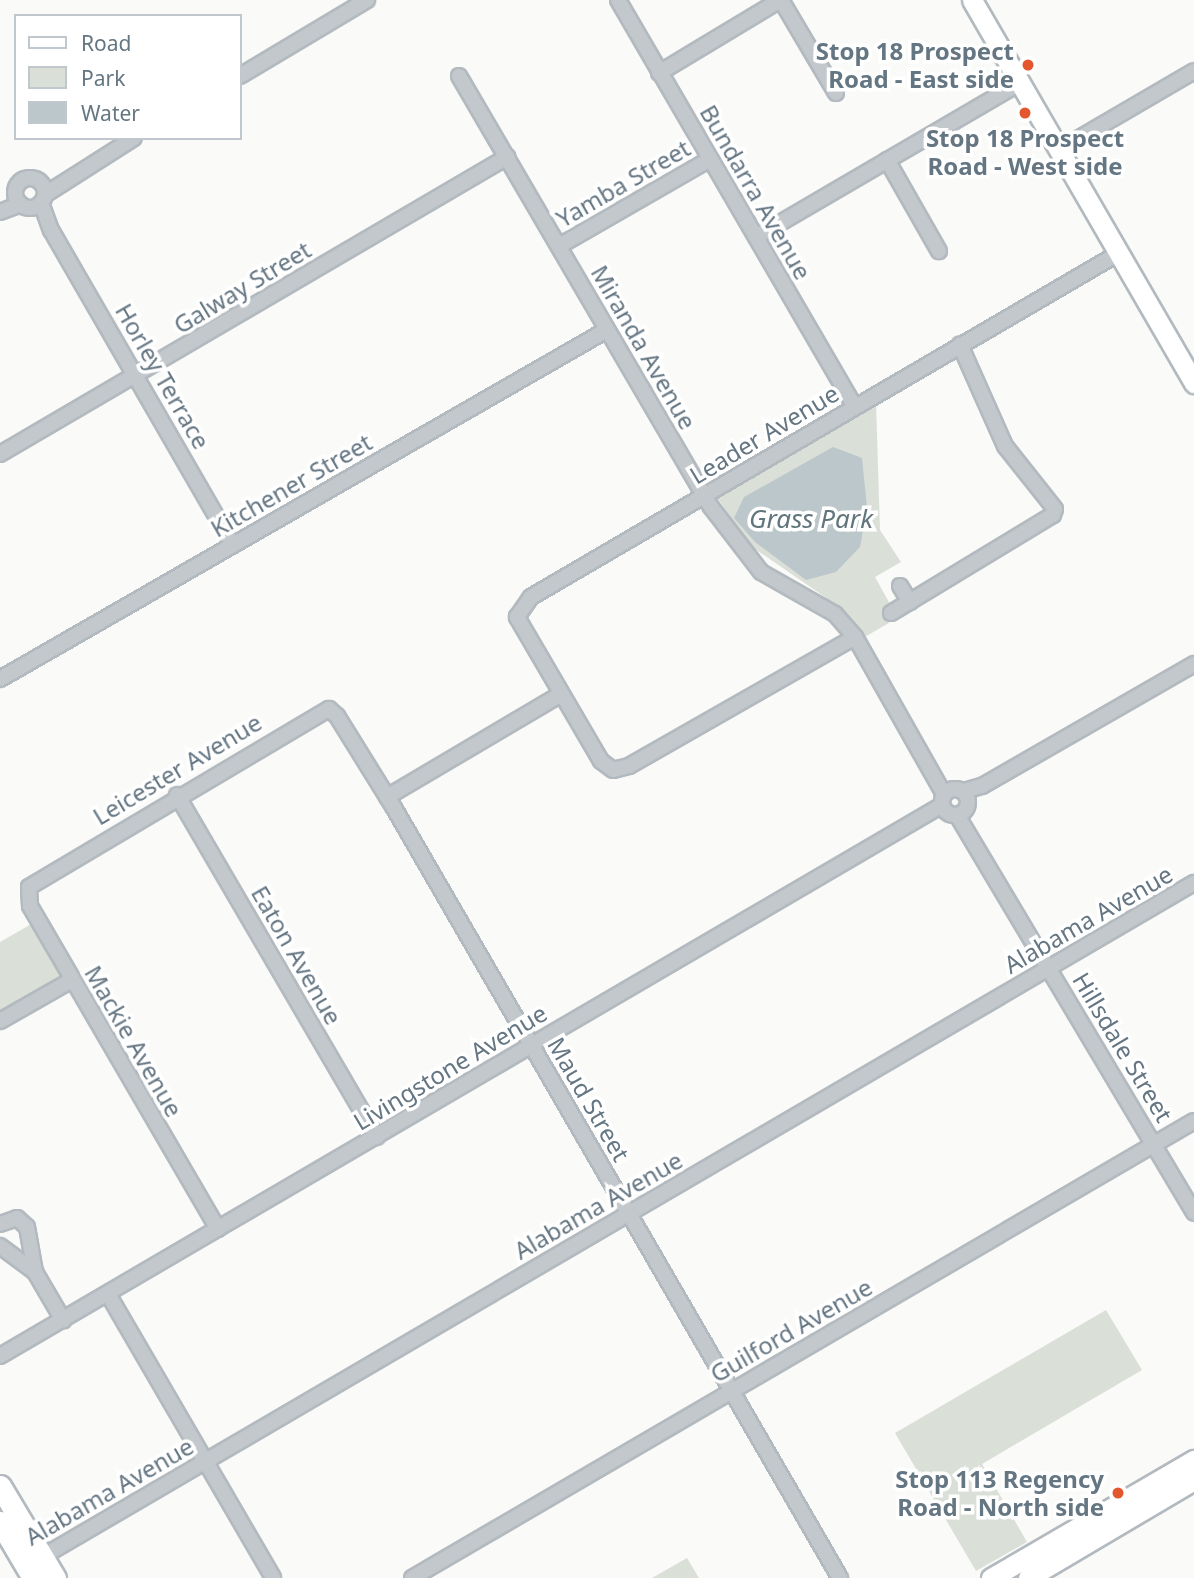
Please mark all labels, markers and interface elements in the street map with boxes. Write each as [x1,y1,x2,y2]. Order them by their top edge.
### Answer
legend [14,14,242,140]
text: Road [81,29,131,57]
place label: Stop 18 Prospect Road - East side [816,37,1014,93]
marker: Stop 18 Prospect Road - East side [1020,57,1036,73]
text: Park [81,64,125,92]
text: Water [81,99,140,127]
street label: Bundarra Avenue [694,100,818,284]
marker: Stop 18 Prospect Road - West side [1017,105,1033,121]
place label: Stop 18 Prospect Road - West side [926,124,1124,180]
street label: Yamba Street [551,133,695,233]
street label: Galway Street [168,235,316,339]
street label: Miranda Avenue [585,260,703,434]
street label: Horley Terrace [110,298,216,454]
street label: Leader Avenue [684,378,844,490]
street label: Kitchener Street [205,427,377,543]
water label: Grass Park [749,503,873,535]
street label: Leicester Avenue [88,707,266,831]
street label: Alabama Avenue [999,859,1177,979]
street label: Eaton Avenue [246,881,348,1029]
street label: Mackie Avenue [79,960,189,1122]
street label: Hillsdale Street [1067,967,1179,1127]
street label: Livingstone Avenue [348,998,552,1136]
street label: Maud Street [542,1032,636,1166]
street label: Alabama Avenue [509,1145,687,1265]
street label: Guilford Avenue [705,1272,877,1388]
street label: Alabama Avenue [20,1431,198,1551]
place label: Stop 113 Regency Road - North side [895,1465,1104,1521]
marker: Stop 113 Regency Road - North side [1110,1485,1126,1501]

